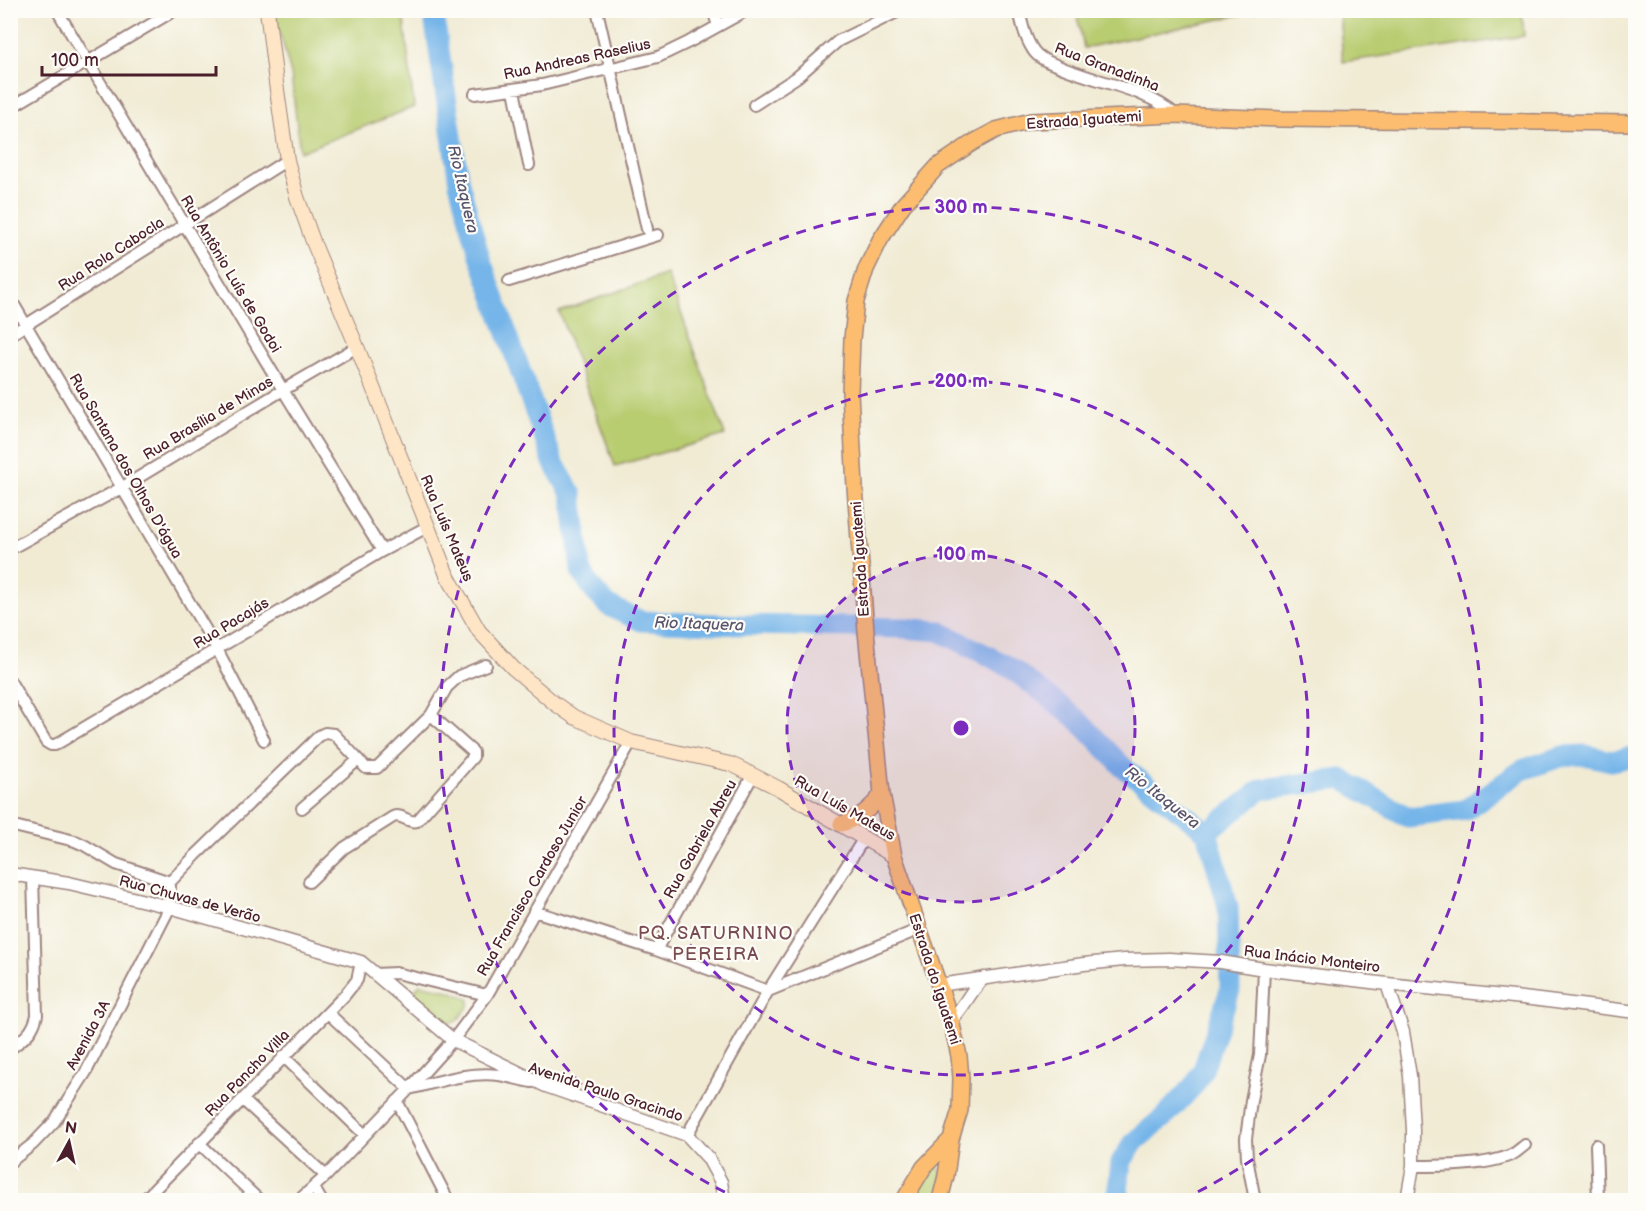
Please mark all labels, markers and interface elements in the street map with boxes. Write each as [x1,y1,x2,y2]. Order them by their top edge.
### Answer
street label: Rua Andreas Raselius [502,34,653,84]
scale bar [42,39,216,77]
street label: Rua Granadinha [1052,39,1162,96]
text: 100 m [51,50,99,71]
street label: Estrada Iguatemi [1026,107,1142,134]
water label: Rio Itaquera [443,143,482,235]
street label: Rua Antônio Luís de Godoi [176,192,285,356]
text: 300 m [934,197,988,218]
street label: Rua Rola Cabocla [55,213,168,296]
street label: Rua Santana dos Olhos D'água [65,370,186,562]
text: 200 m [934,371,988,392]
street label: Rua Brasília de Minas [140,372,277,465]
street label: Rua Luís Mateus [416,472,478,585]
street label: Estrada Iguatemi [847,501,874,617]
text: 100 m [936,544,986,565]
street label: Rua Pacajás [190,593,273,653]
water label: Rio Itaquera [654,613,744,636]
centre of rings [951,718,971,738]
water label: Rio Itaquera [1121,763,1203,833]
street label: Rua Luís Mateus [791,772,899,845]
street label: Rua Gabriela Abreu [660,776,741,902]
street label: Rua Francisco Cardoso Junior [473,792,592,980]
street label: Rua Chuvas de Verão [117,871,263,928]
street label: Estrada do Iguatemi [904,911,965,1047]
district label: PQ. SATURNINO PEREIRA [638,923,794,965]
street label: Rua Inácio Monteiro [1243,942,1381,977]
street label: Avenida 3A [62,996,115,1073]
street label: Rua Pancho Villa [201,1026,294,1121]
street label: Avenida Paulo Gracindo [526,1059,685,1126]
north arrow [39,1112,99,1172]
text: N [64,1118,78,1139]

